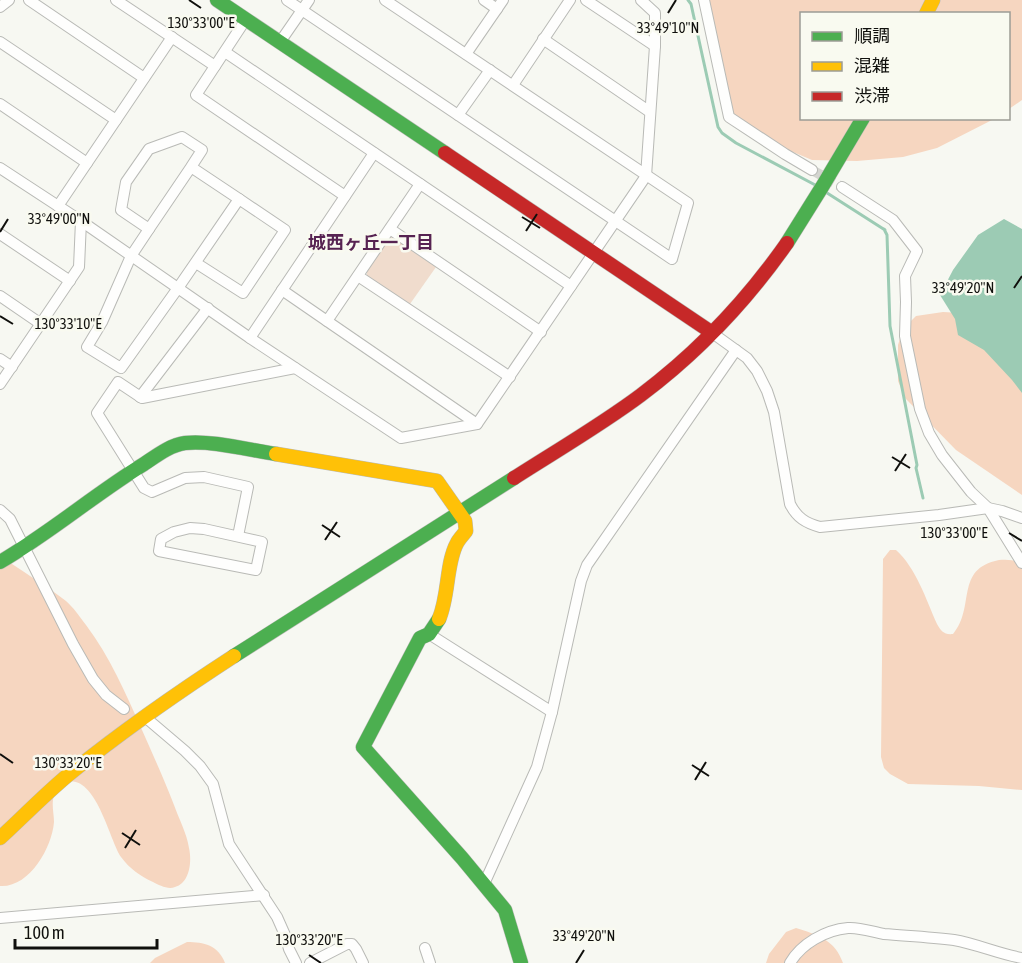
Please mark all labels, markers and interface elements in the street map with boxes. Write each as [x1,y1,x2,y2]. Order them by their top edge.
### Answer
legend [800,12,1010,120]
text: 130°33'00"E [167,14,235,31]
text: 33°49'10"N [637,19,699,36]
text: 順調 [854,25,890,46]
text: 混雑 [854,55,890,76]
text: 渋滞 [854,85,890,106]
text: 33°49'00"N [28,210,90,227]
district label: 城西ヶ丘一丁目 [308,232,434,253]
text: 33°49'20"N [932,279,994,296]
text: 130°33'10"E [34,315,102,332]
text: 130°33'00"E [920,524,988,541]
text: 130°33'20"E [34,754,102,771]
scale bar [15,912,158,950]
text: 100 m [24,922,65,943]
text: 33°49'20"N [553,927,615,944]
text: 130°33'20"E [275,931,343,948]

